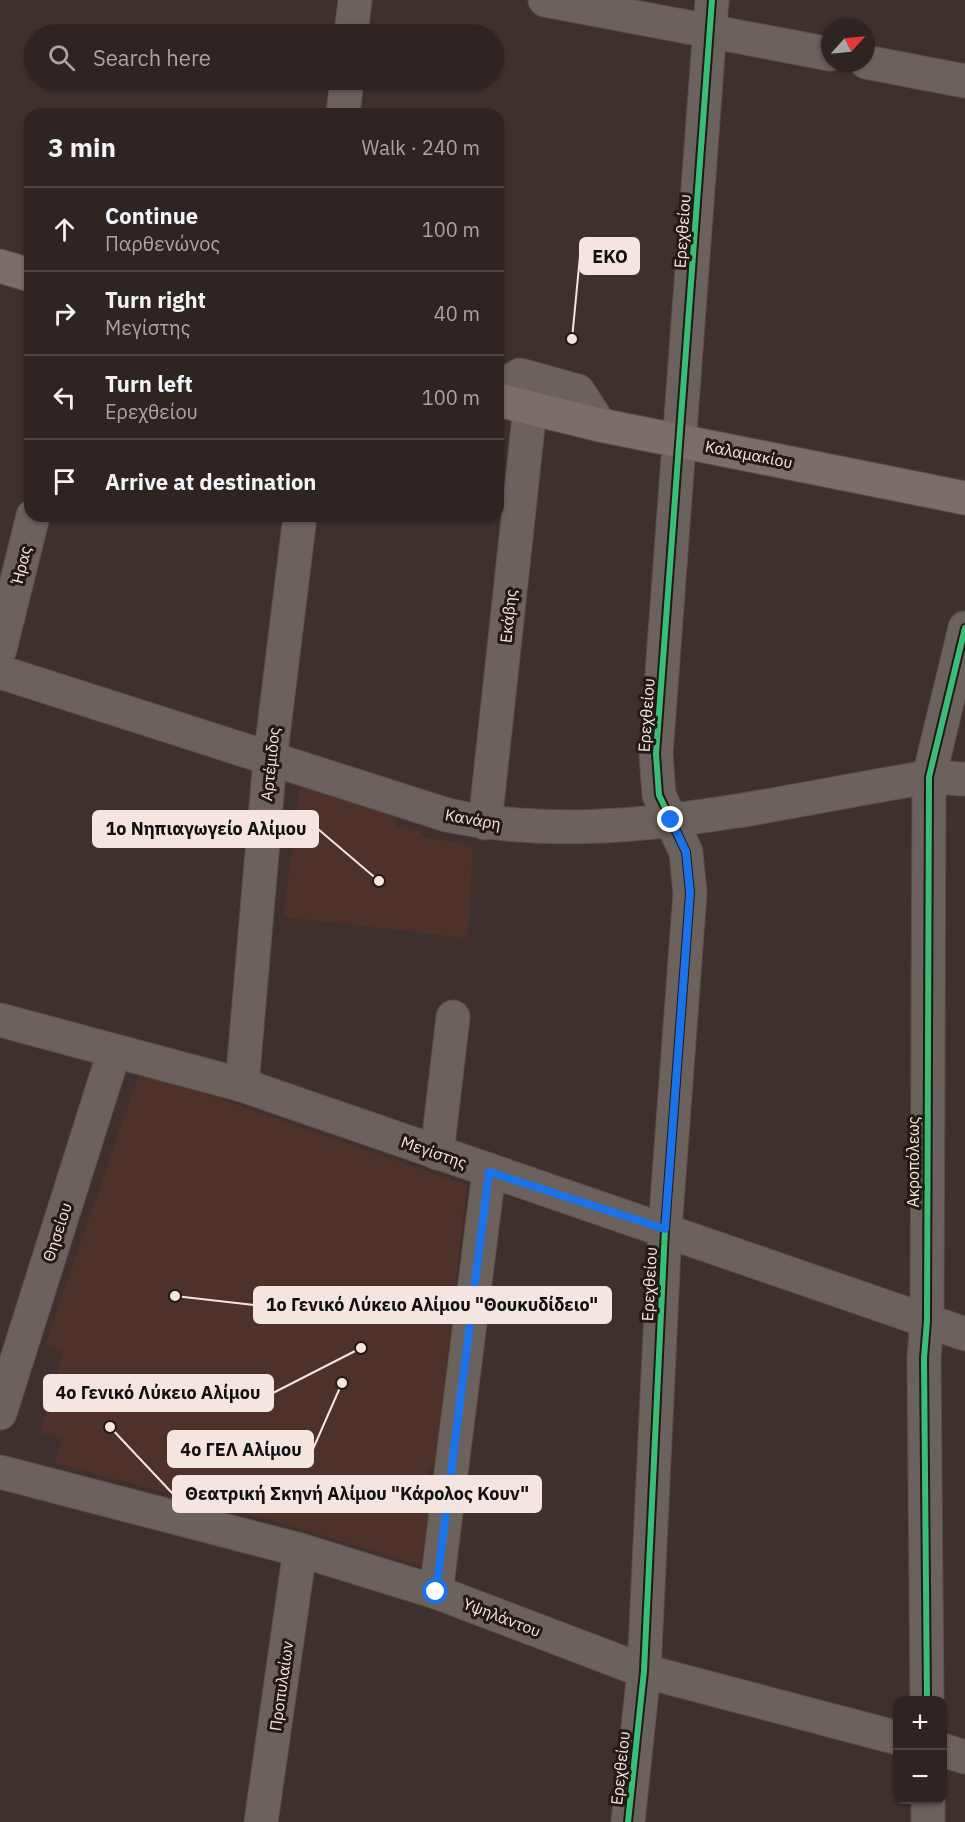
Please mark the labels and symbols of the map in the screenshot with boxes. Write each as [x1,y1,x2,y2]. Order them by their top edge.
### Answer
north arrow [821,18,875,72]
street label: Ερεχθείου [669,193,695,269]
callout: EKO [580,238,639,274]
text: EKO [592,245,628,268]
street label: Καλαμακίου [703,436,795,472]
street label: Ήρας [6,544,35,587]
street label: Εκάβης [495,588,521,644]
street label: Ερεχθείου [633,677,659,753]
street label: Αρτέμιδος [256,726,284,802]
street label: Κανάρη [443,804,503,834]
route end [657,806,683,832]
callout: 1o Νηπιαγωγείο Αλίμου [93,811,318,847]
text: 1o Νηπιαγωγείο Αλίμου [106,817,307,840]
street label: Ακροπόλεως [903,1116,923,1208]
street label: Μεγίστης [398,1131,470,1173]
street label: Θησείου [38,1200,76,1264]
street label: Ερεχθείου [637,1246,661,1322]
callout: 1ο Γενικό Λύκειο Αλίμου "Θουκυδίδειο" [254,1287,611,1323]
text: 1ο Γενικό Λύκειο Αλίμου "Θουκυδίδειο" [266,1293,598,1316]
callout: 4ο Γενικό Λύκειο Αλίμου [44,1375,273,1411]
text: 4ο Γενικό Λύκειο Αλίμου [56,1381,260,1404]
callout: 4ο ΓΕΛ Αλίμου [168,1431,313,1467]
text: 4ο ΓΕΛ Αλίμου [180,1438,302,1461]
callout: Θεατρική Σκηνή Αλίμου "Κάρολος Κουν" [173,1476,541,1512]
text: Θεατρική Σκηνή Αλίμου "Κάρολος Κουν" [185,1482,529,1505]
route start [422,1578,448,1604]
street label: Υψηλάντου [460,1593,544,1641]
street label: Προπυλαίων [265,1640,297,1732]
street label: Ερεχθείου [606,1730,634,1806]

